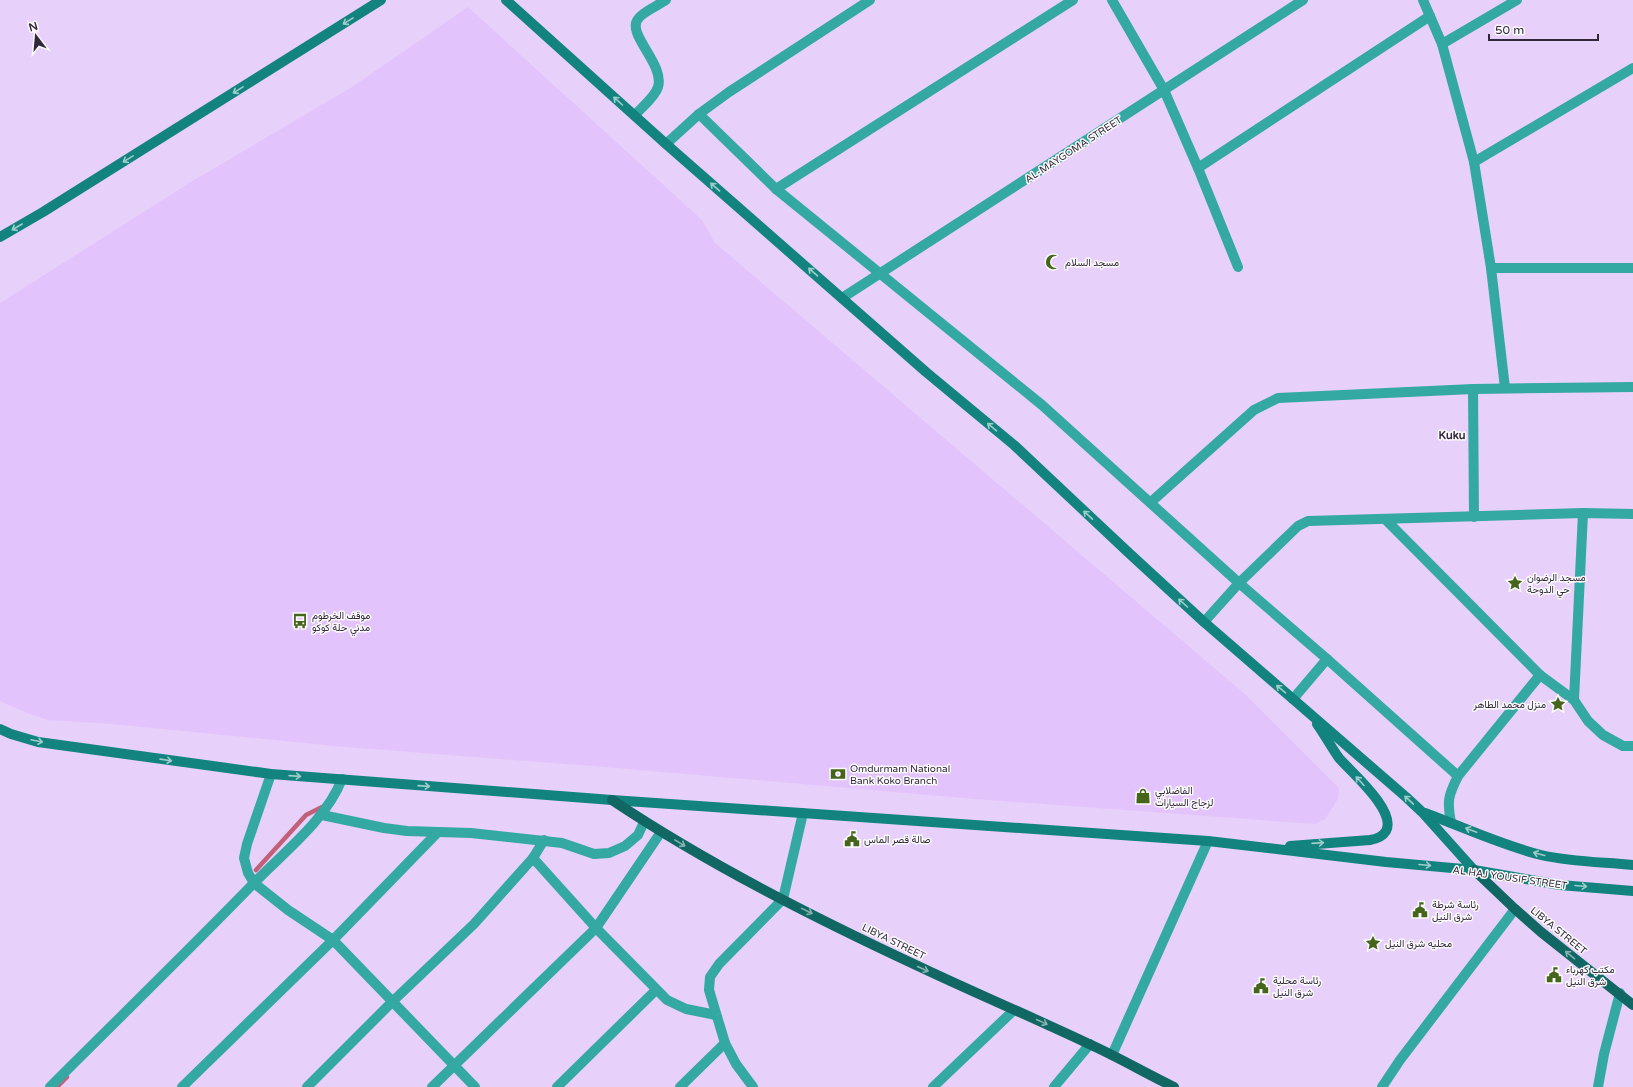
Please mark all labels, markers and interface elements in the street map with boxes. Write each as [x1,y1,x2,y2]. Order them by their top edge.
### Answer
north arrow [16,16,56,56]
one-way arrow [343,16,354,25]
scale bar [1489,16,1598,42]
text: N [27,19,39,34]
text: 50 m [1495,23,1524,37]
one-way arrow [232,86,244,94]
one-way arrow [613,96,623,105]
street label: AL-MAYGOMA STREET [1023,114,1124,186]
one-way arrow [122,155,134,163]
one-way arrow [710,182,720,191]
one-way arrow [11,223,23,231]
mosque icon: مسجد السلام [1044,253,1062,271]
place label: مسجد السلام [1065,257,1119,269]
one-way arrow [808,268,818,277]
one-way arrow [987,422,997,431]
district label: Kuku [1439,429,1466,442]
one-way arrow [1083,510,1093,519]
place label: مسجد الرضوان حي الدوحة [1527,572,1586,598]
place icon: مسجد الرضوان حي الدوحة [1506,574,1524,592]
one-way arrow [1178,598,1189,607]
place label: موقف الخرطوم مدني حلة كوكو [312,610,370,636]
bus stop icon: موقف الخرطوم مدني حلة كوكو [291,612,309,630]
one-way arrow [1276,684,1286,693]
place icon: منزل محمد الطاهر [1549,695,1567,713]
place label: منزل محمد الطاهر [1473,699,1546,711]
one-way arrow [30,737,43,745]
one-way arrow [159,756,172,764]
place label: Omdurmam National Bank Koko Branch [850,763,950,787]
bank icon: Omdurmam National Bank Koko Branch [829,765,847,783]
one-way arrow [288,772,301,779]
one-way arrow [1356,776,1365,787]
one-way arrow [417,782,430,789]
place label: الفاضلابي لزجاج السيارات [1155,785,1213,809]
shop icon: الفاضلابي لزجاج السيارات [1134,787,1152,805]
one-way arrow [1404,796,1415,805]
one-way arrow [1465,826,1477,834]
public building icon: صالة قصر الماس [843,830,861,848]
place label: صالة قصر الماس [864,834,931,846]
one-way arrow [674,839,686,847]
one-way arrow [1311,840,1324,847]
one-way arrow [1533,850,1546,857]
one-way arrow [1418,862,1431,869]
street label: AL HAJ YOUSIF STREET [1452,864,1568,892]
one-way arrow [1574,883,1587,890]
place label: رئاسة شرطة شرق النيل [1432,899,1479,923]
public building icon: رئاسة شرطة شرق النيل [1411,901,1429,919]
street label: LIBYA STREET [1528,904,1589,957]
one-way arrow [800,908,812,915]
street label: LIBYA STREET [860,921,927,962]
place icon: محليه شرق النيل [1364,934,1382,952]
place label: محليه شرق النيل [1385,938,1452,950]
one-way arrow [1564,950,1575,959]
place label: مكتب كهرباء شرق النيل [1566,964,1615,988]
one-way arrow [917,966,929,973]
public building icon: مكتب كهرباء شرق النيل [1545,966,1563,984]
place label: رئاسة محلية شرق النيل [1273,975,1321,999]
public building icon: رئاسة محلية شرق النيل [1252,977,1270,995]
one-way arrow [1035,1019,1047,1026]

